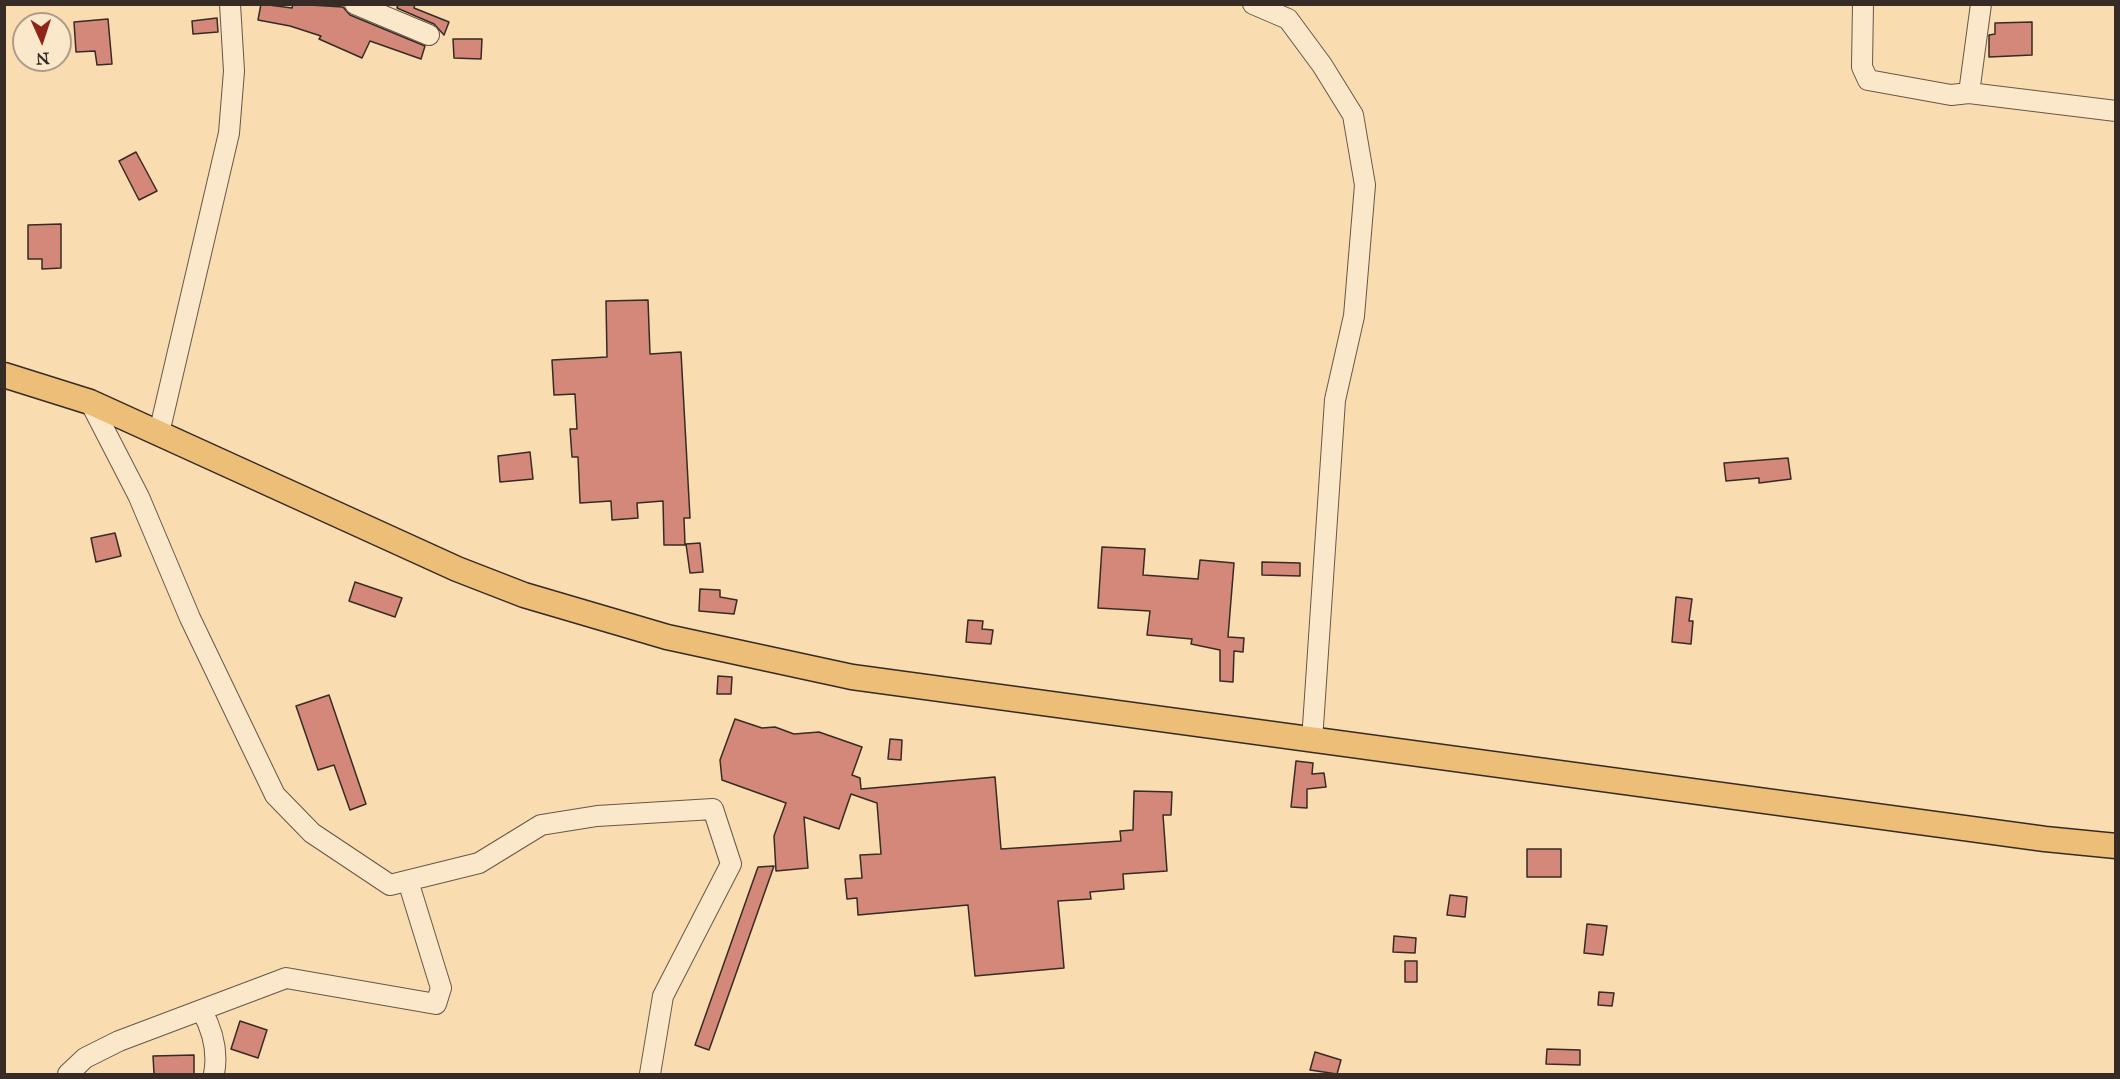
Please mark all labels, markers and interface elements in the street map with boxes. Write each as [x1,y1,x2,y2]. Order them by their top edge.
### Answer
north arrow [12,12,72,72]
text: N [36,49,50,68]

